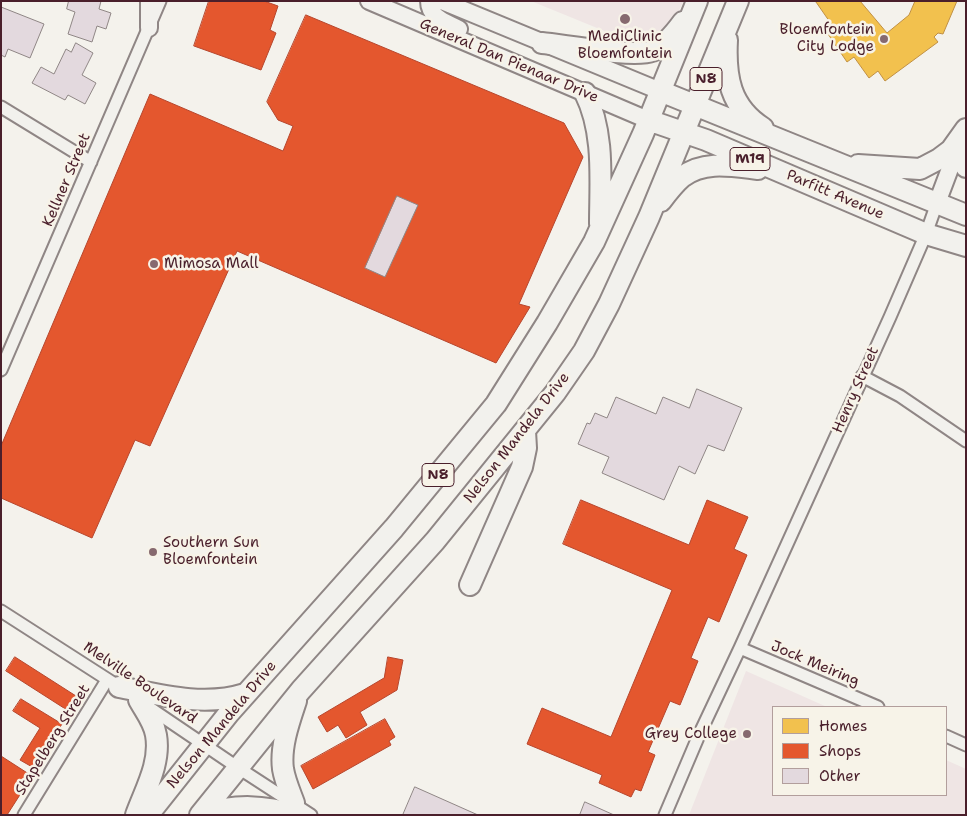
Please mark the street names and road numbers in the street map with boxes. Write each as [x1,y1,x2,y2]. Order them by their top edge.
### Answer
street label: General Dan Pienaar Drive [417,15,601,107]
road number: N8 [690,68,722,90]
street label: Kellner Street [39,130,95,230]
road number: M19 [730,148,770,170]
street label: Parfitt Avenue [783,166,887,224]
street label: Henry Street [829,344,883,436]
street label: Nelson Mandela Drive [460,369,574,507]
road number: N8 [422,464,454,486]
street label: Jock Meiring [768,637,862,691]
street label: Melville Boulevard [80,638,200,728]
street label: Nelson Mandela Drive [163,658,281,792]
street label: Stapelberg Street [12,681,94,799]

